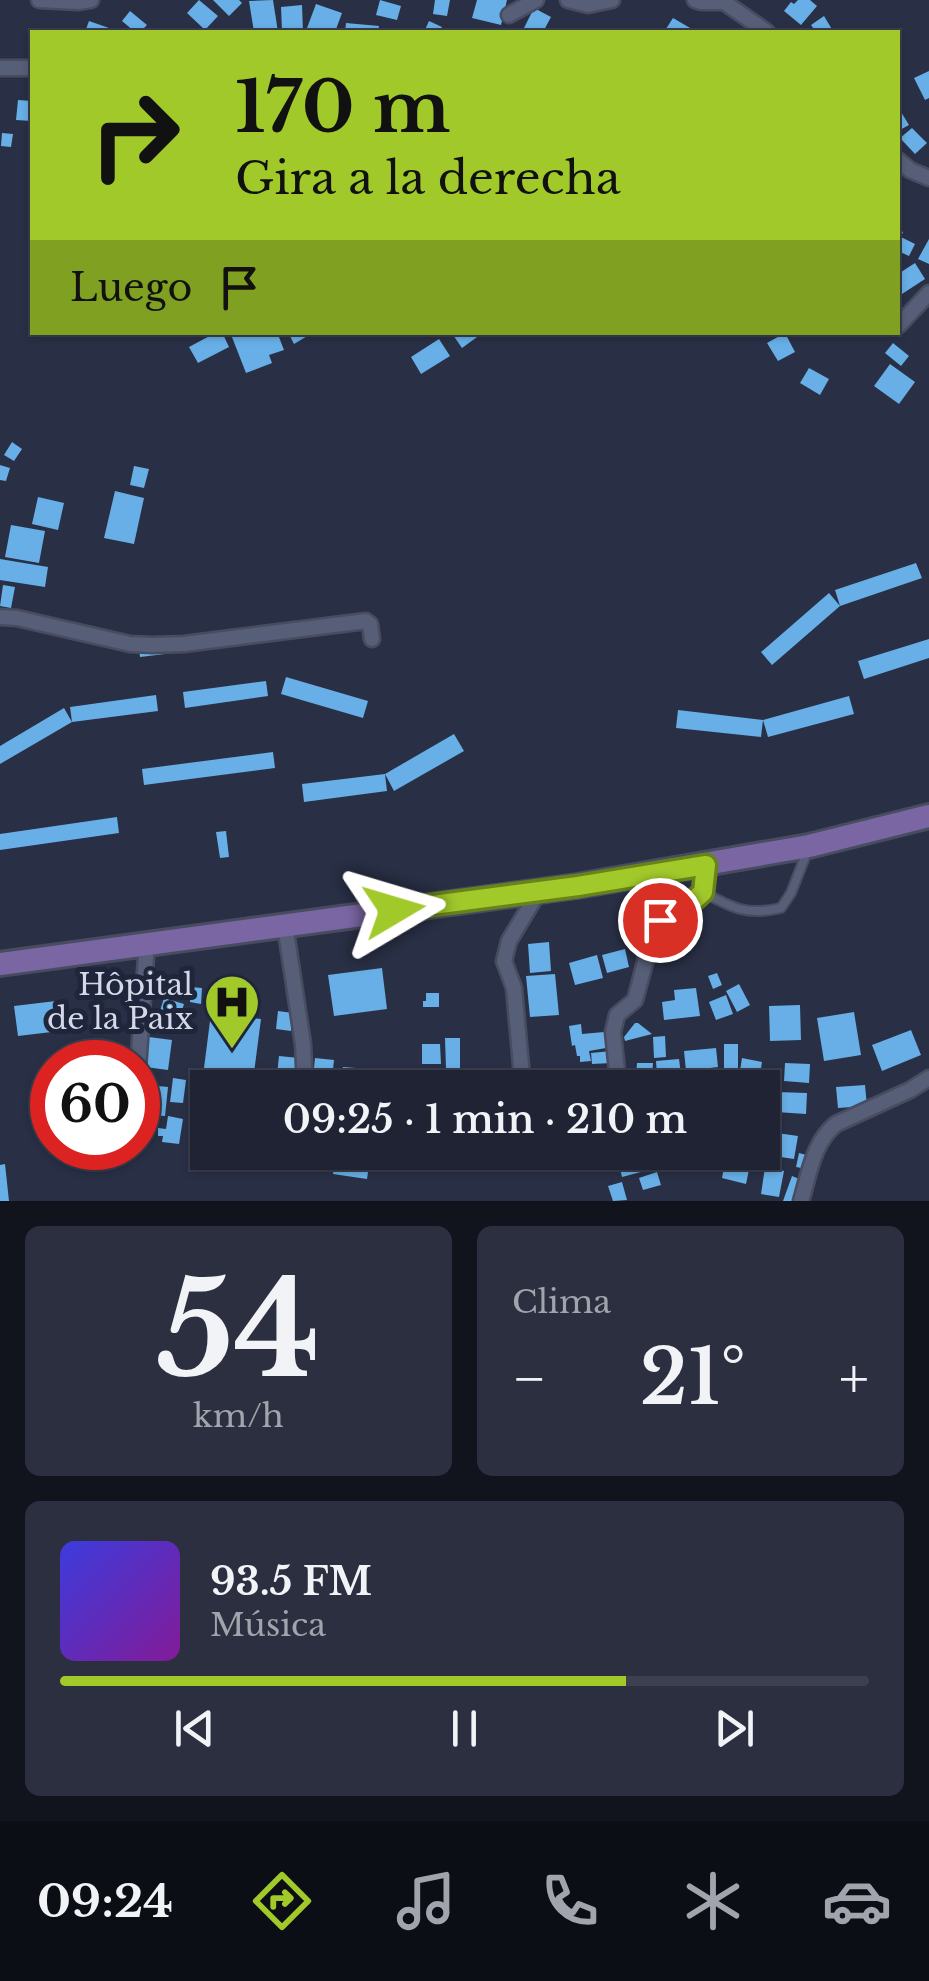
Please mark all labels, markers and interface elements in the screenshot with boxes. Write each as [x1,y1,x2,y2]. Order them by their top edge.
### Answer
text: 170 m [235,64,451,151]
icon: right [70,70,200,200]
text: Gira a la derecha [235,150,621,206]
icon: arrive [212,260,267,315]
text: Luego [70,264,192,311]
position arrow [342,858,446,962]
pin [618,878,703,963]
icon: arrive [633,893,688,948]
place label: Hôpital de la Paix [47,966,193,1037]
hospital icon: Hôpital de la Paix [202,972,262,1051]
speed limit sign: 60 [30,1040,160,1170]
text: 09:25 · 1 min · 210 m [283,1096,687,1143]
text: 54 [157,1250,320,1411]
text: Clima [512,1282,611,1322]
text: 21° [640,1331,746,1424]
text: − [512,1345,547,1413]
text: + [839,1345,869,1413]
text: km/h [193,1396,284,1436]
text: 93.5 FM [210,1558,372,1605]
text: Música [210,1605,326,1645]
icon: previous [167,1701,222,1756]
icon: pause [437,1701,492,1756]
icon: next [707,1701,762,1756]
icon: directions [247,1866,317,1936]
icon: music [391,1866,461,1936]
icon: phone [535,1866,605,1936]
icon: climate [678,1866,748,1936]
icon: car [822,1866,892,1936]
text: 09:24 [37,1873,173,1929]

